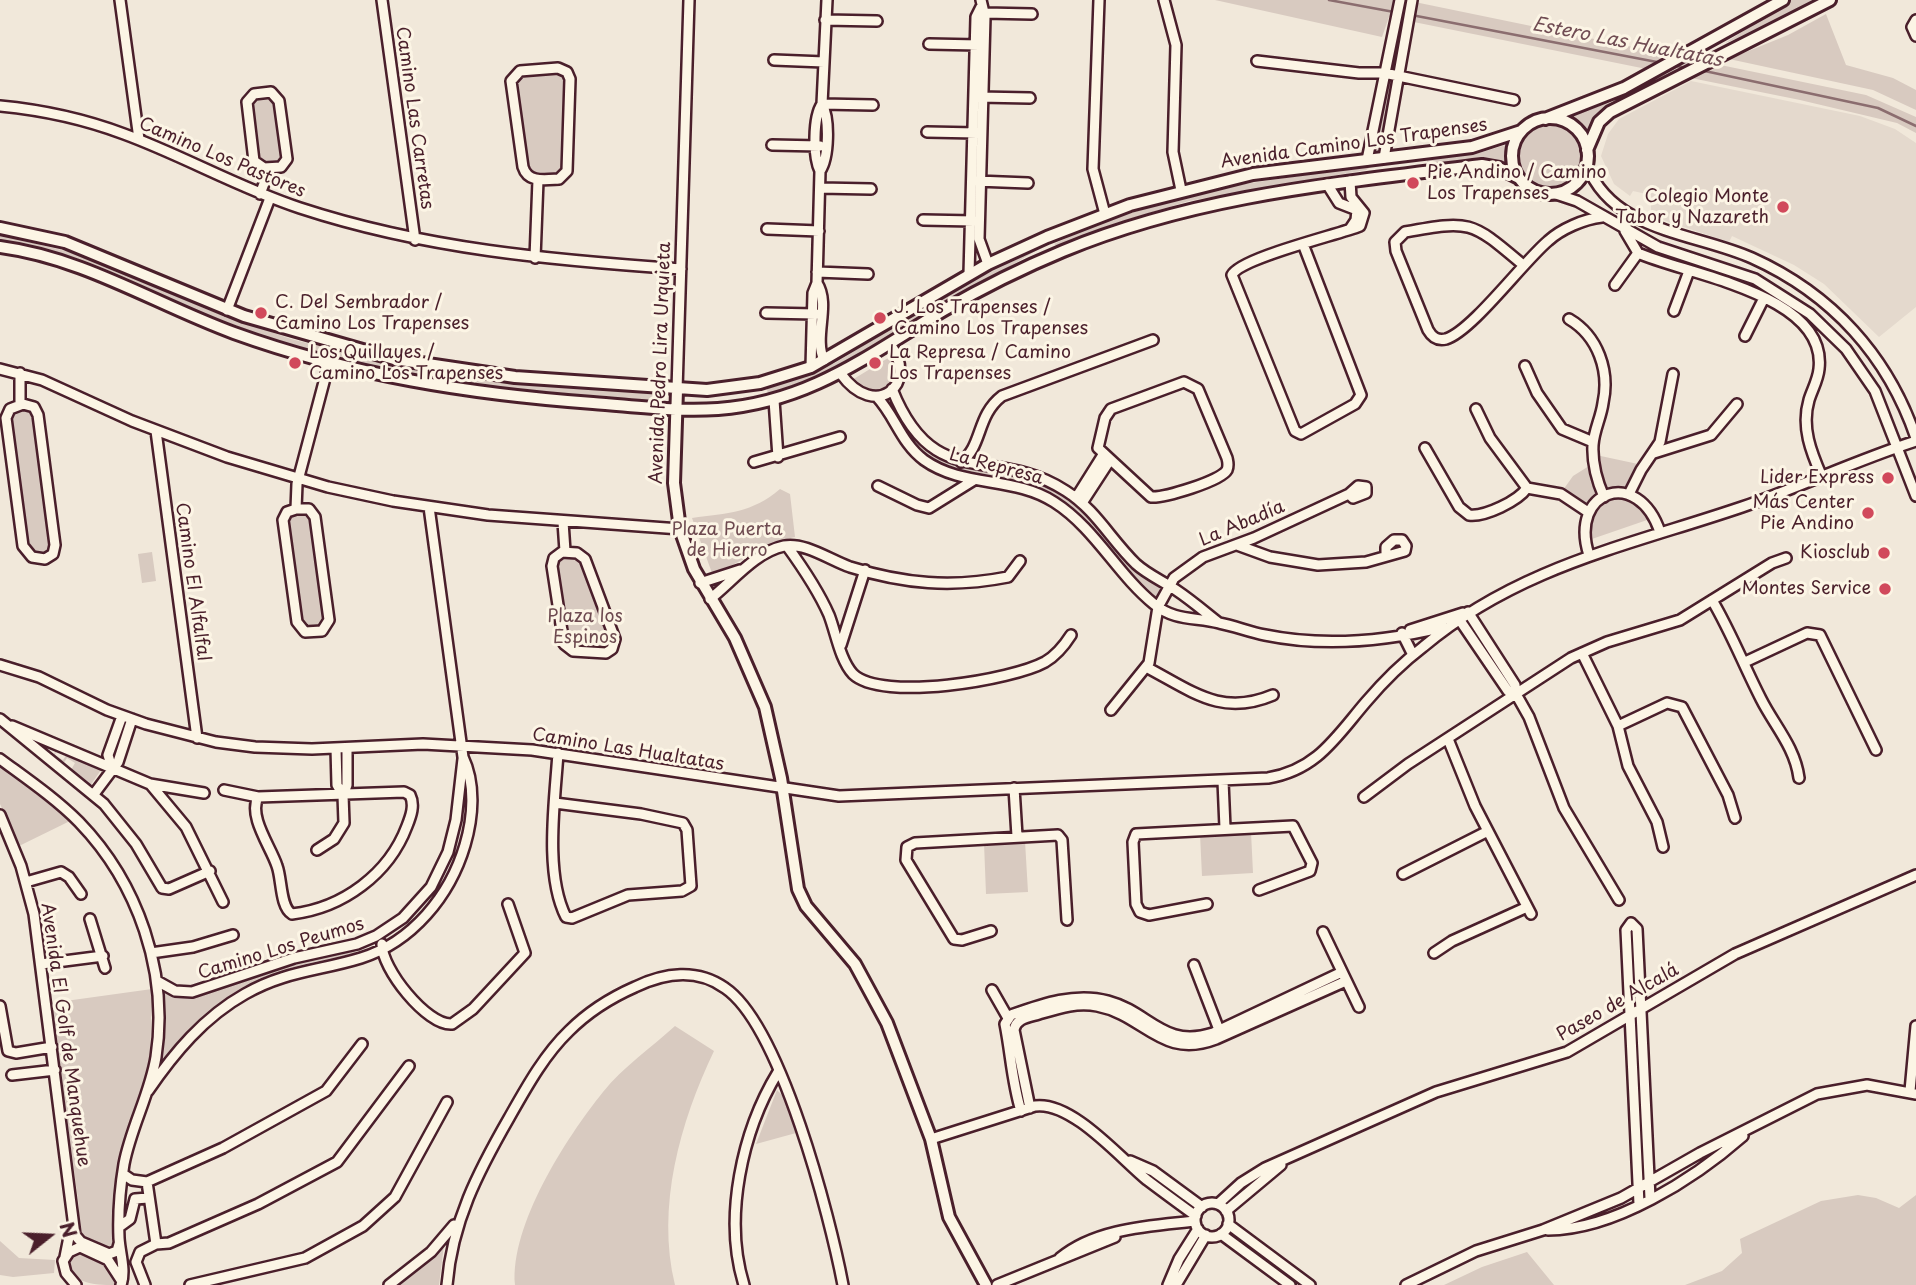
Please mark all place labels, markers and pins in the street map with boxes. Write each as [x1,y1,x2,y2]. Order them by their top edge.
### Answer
place label: Pie Andino / Camino Los Trapenses [1427,162,1606,204]
marker: Pie Andino / Camino Los Trapenses [1405,175,1421,191]
place label: Colegio Monte Tabor y Nazareth [1615,186,1769,228]
marker: Colegio Monte Tabor y Nazareth [1775,199,1791,215]
place label: C. Del Sembrador / Camino Los Trapenses [275,292,469,334]
place label: J. Los Trapenses / Camino Los Trapenses [894,297,1088,340]
marker: C. Del Sembrador / Camino Los Trapenses [253,305,269,321]
marker: J. Los Trapenses / Camino Los Trapenses [872,310,888,326]
place label: Los Quillayes / Camino Los Trapenses [309,342,503,384]
place label: La Represa / Camino Los Trapenses [889,342,1071,384]
marker: Los Quillayes / Camino Los Trapenses [287,355,303,371]
marker: La Represa / Camino Los Trapenses [867,355,883,371]
place label: Lider Express [1760,467,1874,489]
marker: Lider Express [1880,470,1896,486]
place label: Más Center Pie Andino [1752,492,1854,534]
marker: Más Center Pie Andino [1860,505,1876,521]
place label: Kiosclub [1800,542,1870,564]
marker: Kiosclub [1876,545,1892,561]
place label: Montes Service [1742,578,1871,600]
marker: Montes Service [1877,581,1893,597]

